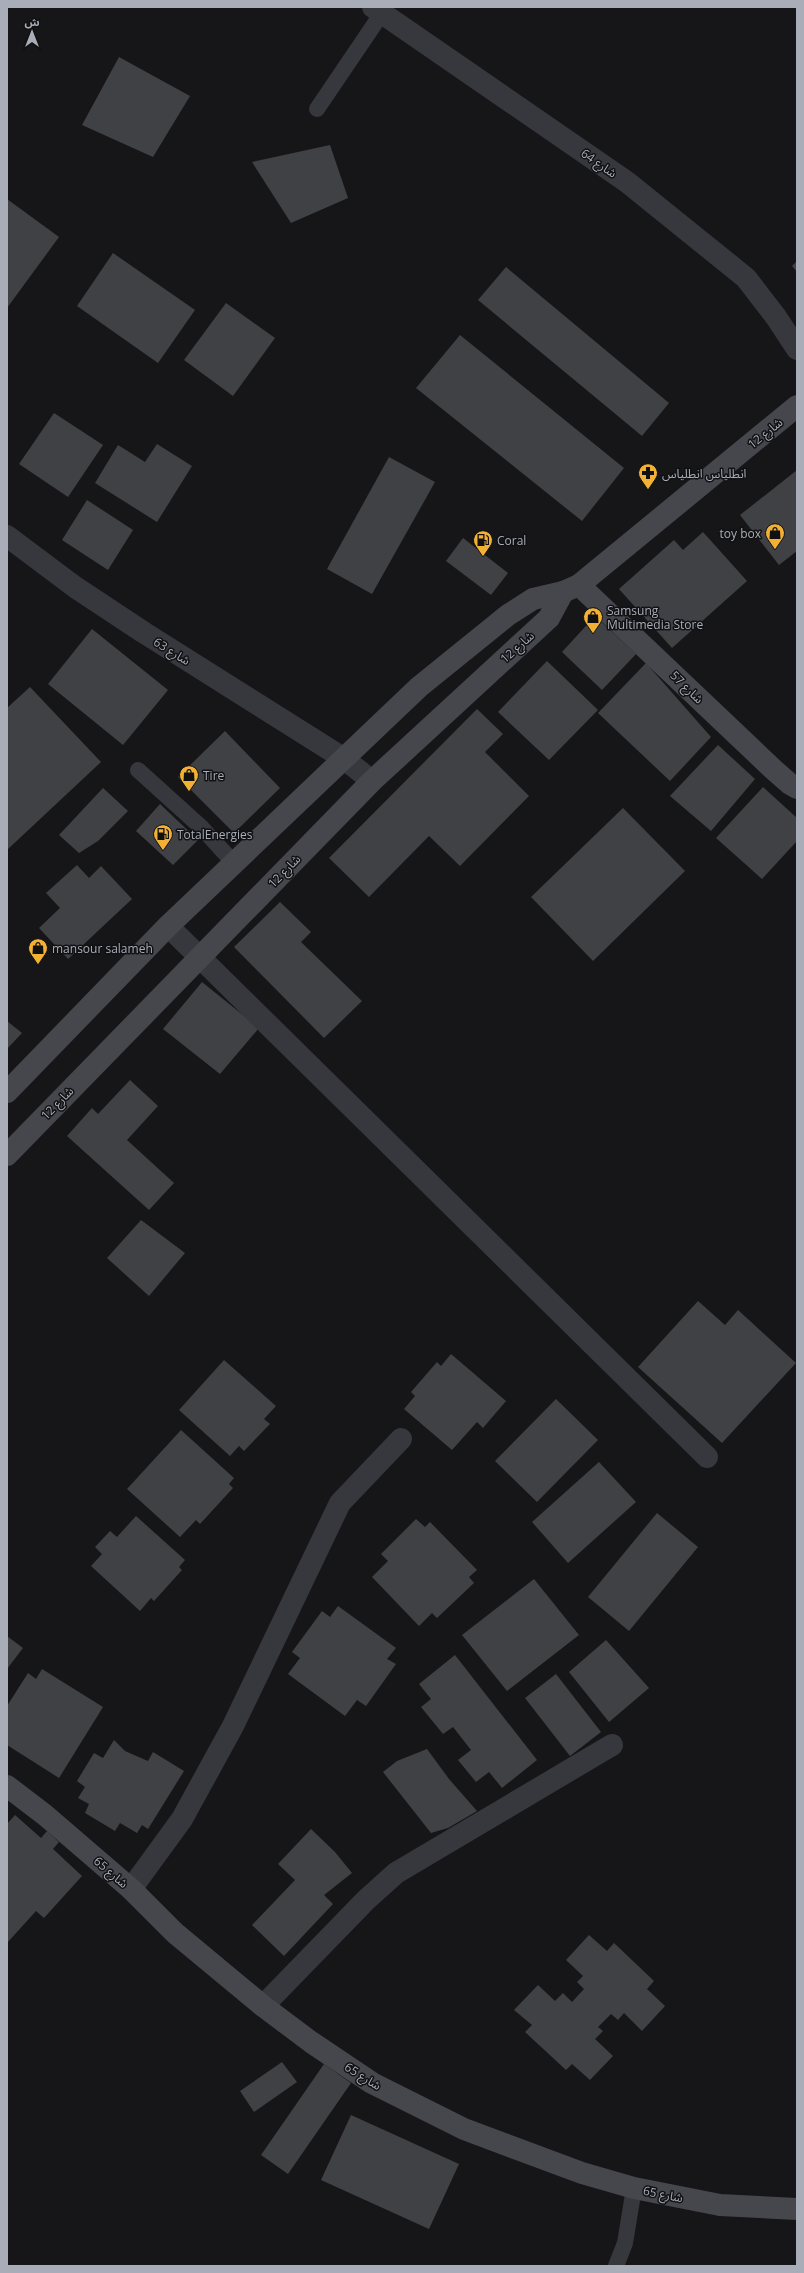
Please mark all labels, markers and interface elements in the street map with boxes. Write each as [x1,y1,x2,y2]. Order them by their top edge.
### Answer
north arrow [12,12,52,52]
text: ش [24,14,40,29]
street label: شارع 64 [577,144,620,182]
street label: شارع 12 [744,414,787,453]
pharmacy icon: انطلياس انطلياس [637,462,659,490]
place label: انطلياس انطلياس [662,465,747,482]
shop icon: toy box [764,522,786,550]
place label: toy box [720,525,762,542]
fuel station icon: Coral [472,529,494,557]
place label: Coral [497,532,526,549]
place label: Samsung Multimedia Store [607,602,703,633]
shop icon: Samsung Multimedia Store [582,606,604,634]
street label: شارع 12 [496,627,538,668]
street label: شارع 63 [150,633,194,670]
street label: شارع 57 [666,667,707,708]
shop icon: Tire [178,764,200,792]
place label: Tire [203,767,225,784]
fuel station icon: TotalEnergies [152,823,174,851]
place label: TotalEnergies [177,826,253,843]
street label: شارع 12 [264,851,305,892]
shop icon: mansour salameh [27,937,49,965]
place label: mansour salameh [52,940,153,957]
street label: شارع 12 [37,1083,78,1124]
street label: شارع 65 [90,1852,132,1892]
street label: شارع 65 [341,2058,385,2095]
street label: شارع 65 [641,2182,684,2207]

